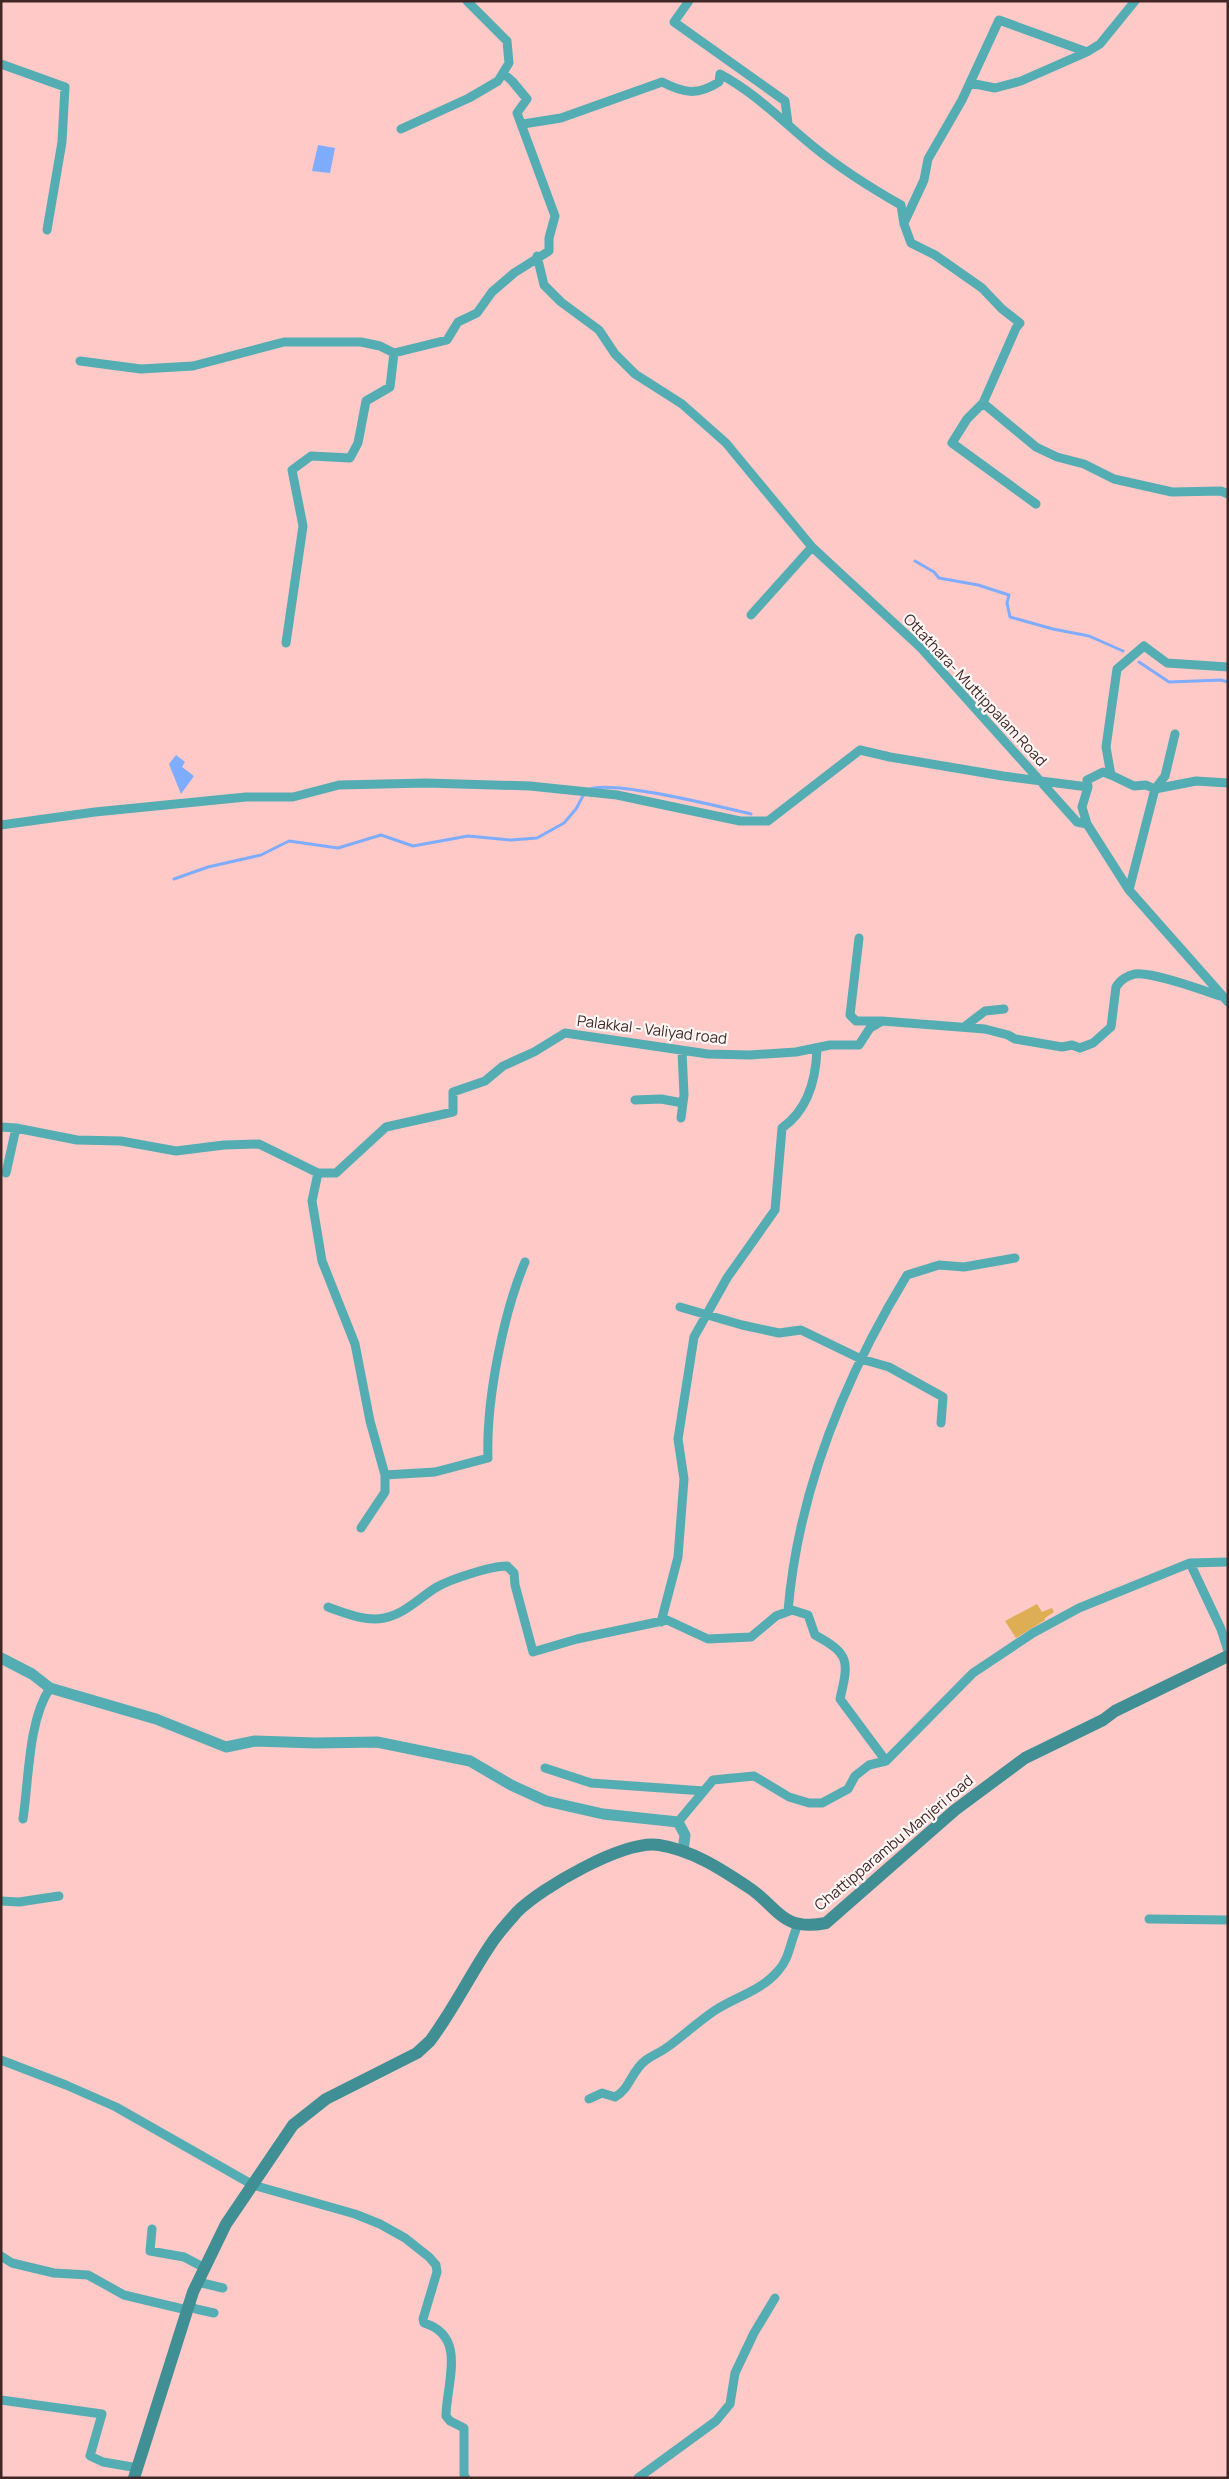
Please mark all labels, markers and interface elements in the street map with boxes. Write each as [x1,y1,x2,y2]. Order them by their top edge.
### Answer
street label: Ottathara- Muttippalam Road [899,609,1052,771]
street label: Palakkal - Valiyad road [576,1010,728,1049]
street label: Chattipparambu Manjeri road [810,1770,978,1915]

